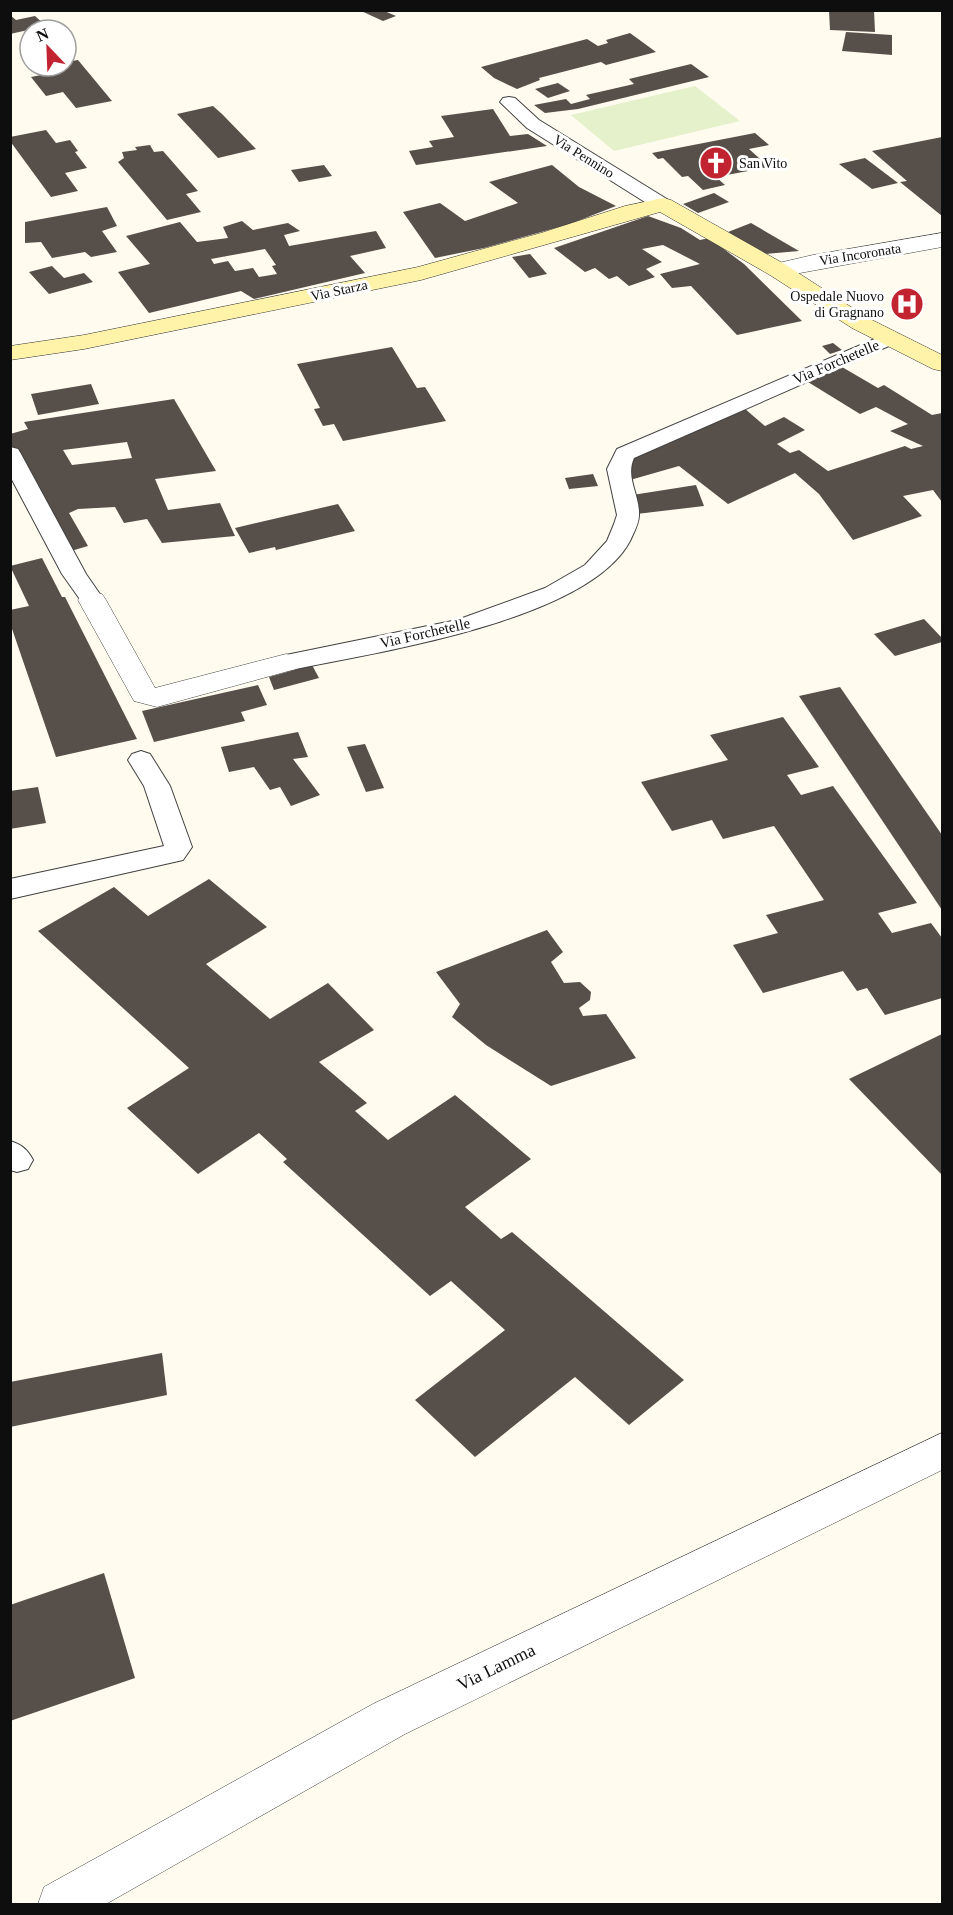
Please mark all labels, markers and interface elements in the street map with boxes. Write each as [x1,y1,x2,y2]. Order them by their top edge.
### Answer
north arrow [18,18,78,78]
text: N [34,24,51,45]
street label: Via Pennino [551,132,617,181]
church icon: San Vito [698,145,734,181]
place label: San Vito [739,156,787,171]
street label: Via Incoronata [818,240,903,268]
street label: Via Starza [309,277,370,304]
hospital icon: Ospedale Nuovo di Gragnano [889,286,925,322]
place label: Ospedale Nuovo di Gragnano [790,289,884,320]
street label: Via Forchetelle [791,337,882,387]
street label: Via Forchetelle [378,615,472,651]
street label: Via Lamma [454,1640,538,1694]

